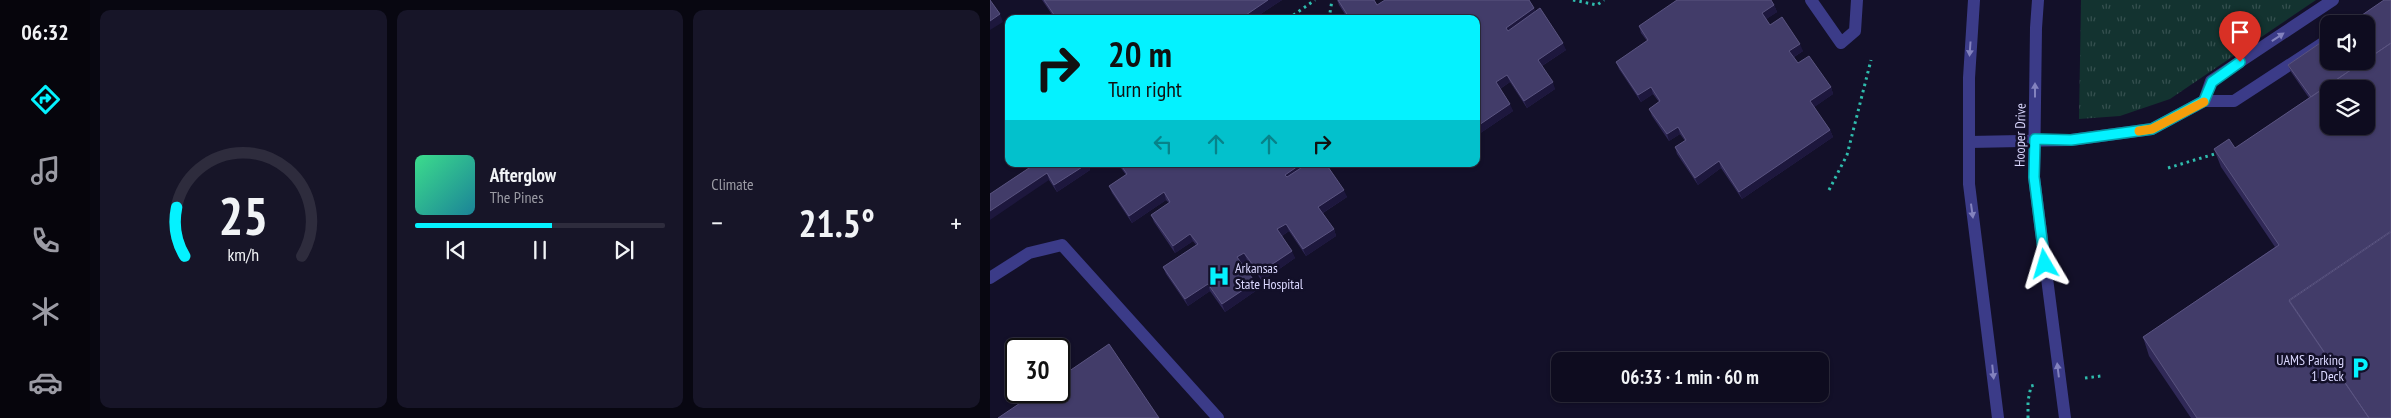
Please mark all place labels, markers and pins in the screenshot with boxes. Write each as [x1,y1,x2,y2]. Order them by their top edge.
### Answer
pin [2219,11,2261,62]
place label: Arkansas State Hospital [1235,259,1304,293]
hospital icon: Arkansas State Hospital [1206,263,1232,289]
place label: UAMS Parking 1 Deck [2276,351,2345,385]
parking icon: UAMS Parking 1 Deck [2347,355,2373,381]

